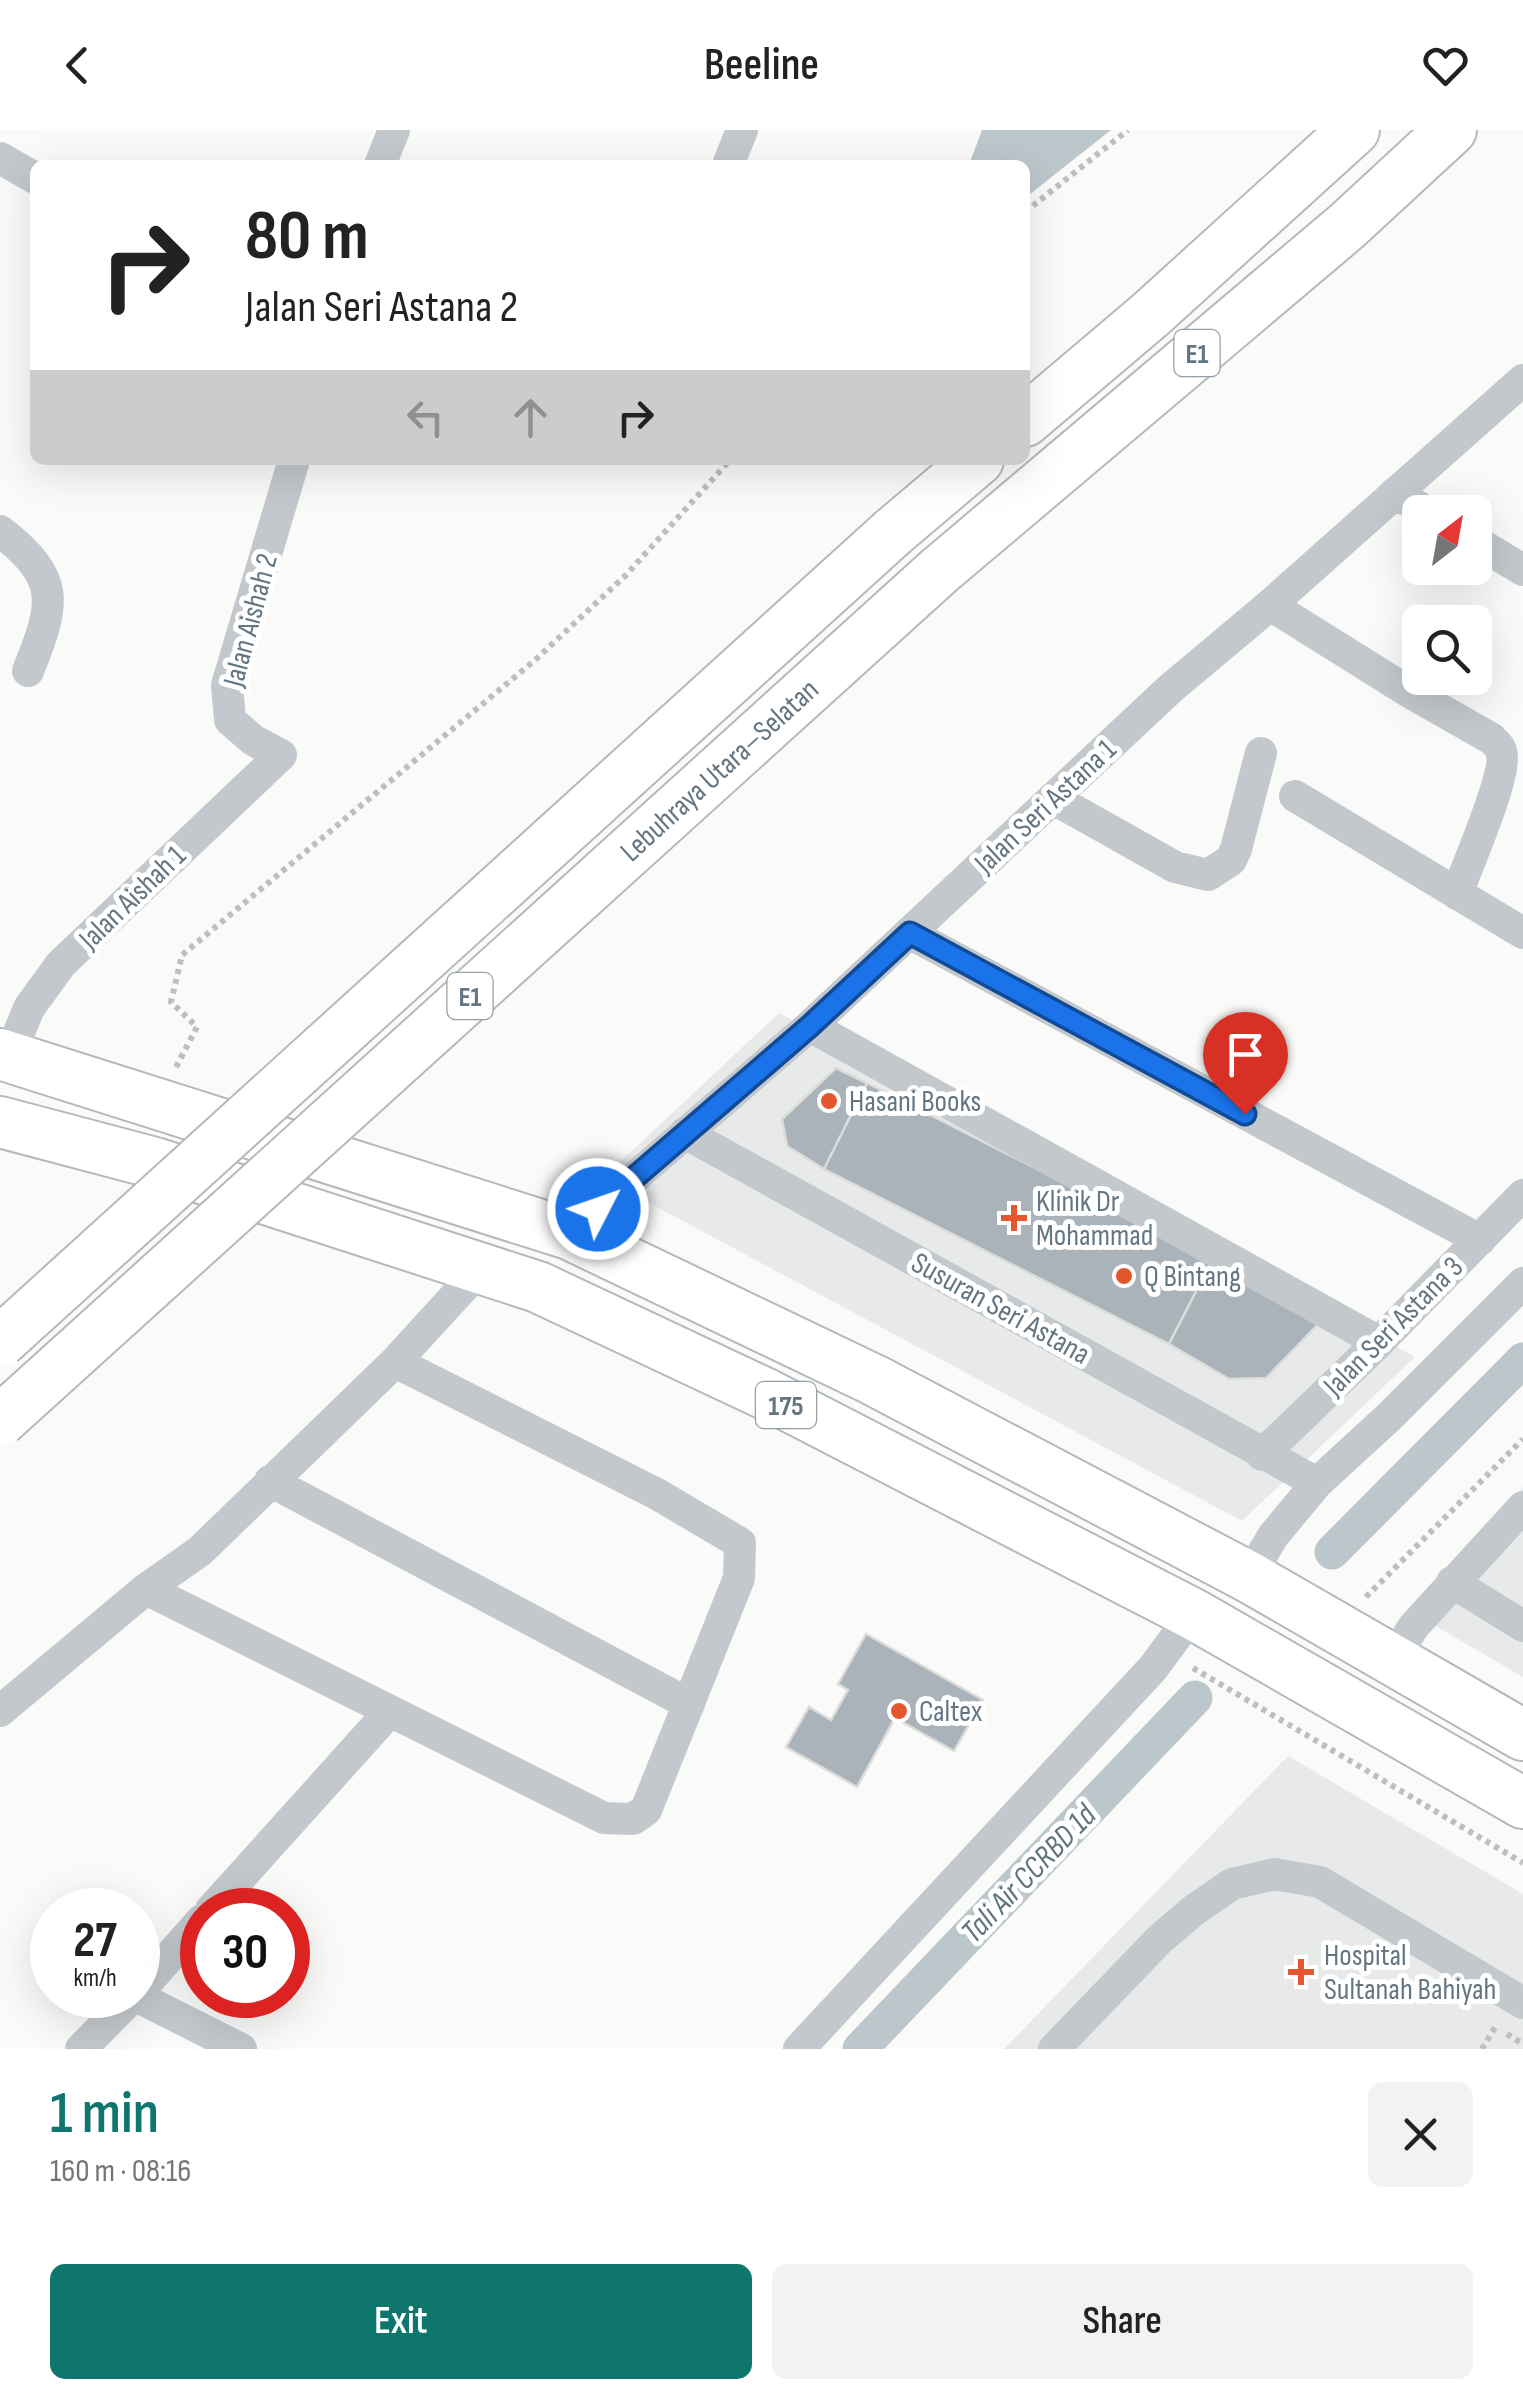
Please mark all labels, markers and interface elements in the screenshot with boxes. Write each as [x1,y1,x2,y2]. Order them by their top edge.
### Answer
icon: back [50,38,105,93]
text: Beeline [704,38,819,93]
icon: heart [1418,38,1473,93]
text: 80 m [245,195,369,279]
icon: right [80,200,210,330]
text: Jalan Seri Astana 2 [245,280,518,335]
road number: E1 [1174,330,1220,376]
icon: left [398,390,453,445]
icon: ahead [503,390,558,445]
icon: right [608,390,663,445]
north arrow [1402,495,1492,585]
map controls [1402,495,1492,695]
street label: Jalan Aishah 2 [216,550,286,692]
button: search [1402,605,1492,695]
street label: Lebuhraya Utara–Selatan [613,672,826,870]
street label: Jalan Seri Astana 1 [967,732,1124,882]
street label: Jalan Aishah 1 [71,838,194,958]
road number: E1 [448,973,492,1019]
pin [1203,1012,1288,1115]
icon: arrive [1218,1027,1273,1082]
place label: Hasani Books [849,1084,981,1120]
marker: Hasani Books [818,1090,840,1112]
position arrow [546,1157,650,1261]
place label: Klinik Dr Mohammad [1036,1184,1153,1254]
marker: Klinik Dr Mohammad [1001,1205,1027,1231]
street label: Susuran Seri Astana [905,1245,1096,1373]
street label: Jalan Seri Astana 3 [1316,1250,1471,1405]
place label: Q Bintang [1144,1259,1241,1295]
marker: Q Bintang [1113,1265,1135,1287]
road number: 175 [756,1382,816,1428]
place label: Caltex [919,1694,982,1730]
marker: Caltex [888,1700,910,1722]
water label: Tali Air CCRBD 1d [953,1796,1105,1951]
speed limit sign: 30 [180,1888,310,2018]
text: 27 [73,1911,117,1971]
place label: Hospital Sultanah Bahiyah [1324,1938,1496,2008]
marker: Hospital Sultanah Bahiyah [1288,1959,1314,1985]
text: km/h [73,1963,117,1994]
text: 1 min [50,2078,159,2150]
button: close [1368,2082,1473,2187]
text: 160 m · 08:16 [50,2152,191,2191]
button: Exit [50,2264,752,2379]
button: Share [772,2264,1473,2379]

